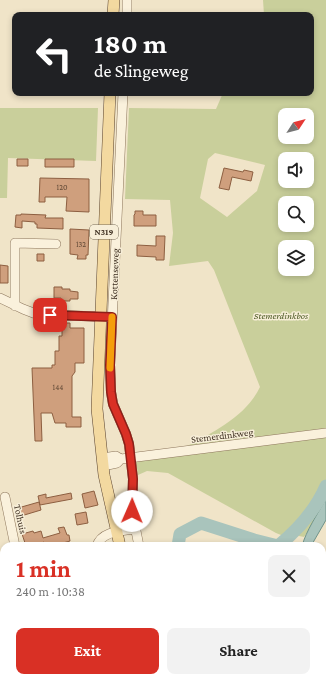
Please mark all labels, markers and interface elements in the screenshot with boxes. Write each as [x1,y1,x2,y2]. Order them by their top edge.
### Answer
icon: left [28,28,80,80]
text: 180 m [94,28,167,59]
text: de Slingeweg [94,61,188,81]
north arrow [278,108,314,144]
map controls [278,108,314,276]
button: sound [278,152,314,188]
house number: 120 [57,183,68,192]
button: search [278,196,314,232]
road number: N319 [90,225,118,239]
house number: 132 [76,240,86,249]
button: layers [278,240,314,276]
street label: Kottenseweg [108,248,121,300]
pin [33,298,67,332]
icon: arrive [39,304,61,326]
park label: Stemerdinkbos [254,310,309,321]
house number: 144 [53,383,63,392]
street label: Stemerdinkweg [190,426,254,445]
position arrow [111,490,153,532]
street label: Tolhuis [12,503,29,535]
text: 1 min [16,555,71,582]
button: close [268,555,310,597]
text: 240 m · 10:38 [16,584,85,599]
button: Exit [16,628,159,674]
button: Share [167,628,310,674]

